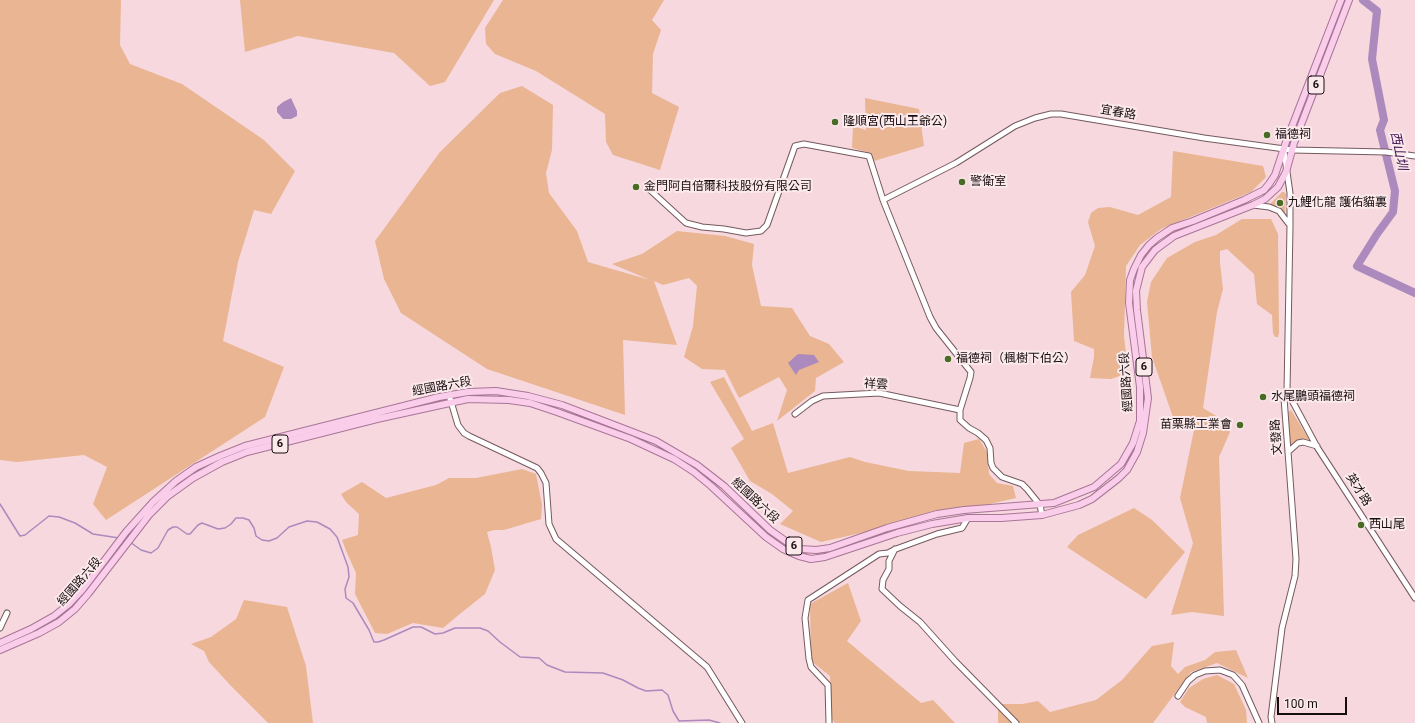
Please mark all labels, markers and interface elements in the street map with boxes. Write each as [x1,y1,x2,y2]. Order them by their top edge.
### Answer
road number: 6 [1308,76,1324,94]
street label: 宜春路 [1099,103,1137,123]
place label: 隆順宮(西山王爺公) [843,115,947,129]
marker: 隆順宮(西山王爺公) [830,117,840,127]
place label: 福德祠 [1275,128,1311,142]
marker: 福德祠 [1262,130,1272,140]
water label: 西山圳 [1386,130,1410,172]
place label: 警衛室 [970,175,1006,189]
marker: 警衛室 [957,177,967,187]
place label: 金門阿自倍爾科技股份有限公司 [644,180,812,194]
marker: 金門阿自倍爾科技股份有限公司 [631,182,641,192]
place label: 九鯉化龍 護佑貓裏 [1288,196,1387,210]
marker: 九鯉化龍 護佑貓裏 [1275,198,1285,208]
place label: 福德祠（楓樹下伯公） [956,352,1076,366]
street label: 經國路六段 [1118,352,1136,412]
marker: 福德祠（楓樹下伯公） [943,354,953,364]
road number: 6 [1136,358,1152,376]
street label: 經國路六段 [411,375,473,399]
street label: 祥雲 [864,377,888,393]
place label: 水尾鵬頭福德祠 [1271,390,1355,404]
marker: 水尾鵬頭福德祠 [1258,392,1268,402]
place label: 苗栗縣工業會 [1160,418,1232,432]
street label: 文發路 [1269,419,1285,455]
marker: 苗栗縣工業會 [1235,420,1245,430]
road number: 6 [272,435,288,453]
street label: 英才路 [1342,471,1374,509]
street label: 經國路六段 [728,475,782,527]
place label: 西山尾 [1369,518,1405,532]
marker: 西山尾 [1356,520,1366,530]
road number: 6 [786,537,802,555]
street label: 經國路六段 [55,555,105,609]
scale bar [1279,689,1349,715]
text: 100 m [1284,697,1318,711]

